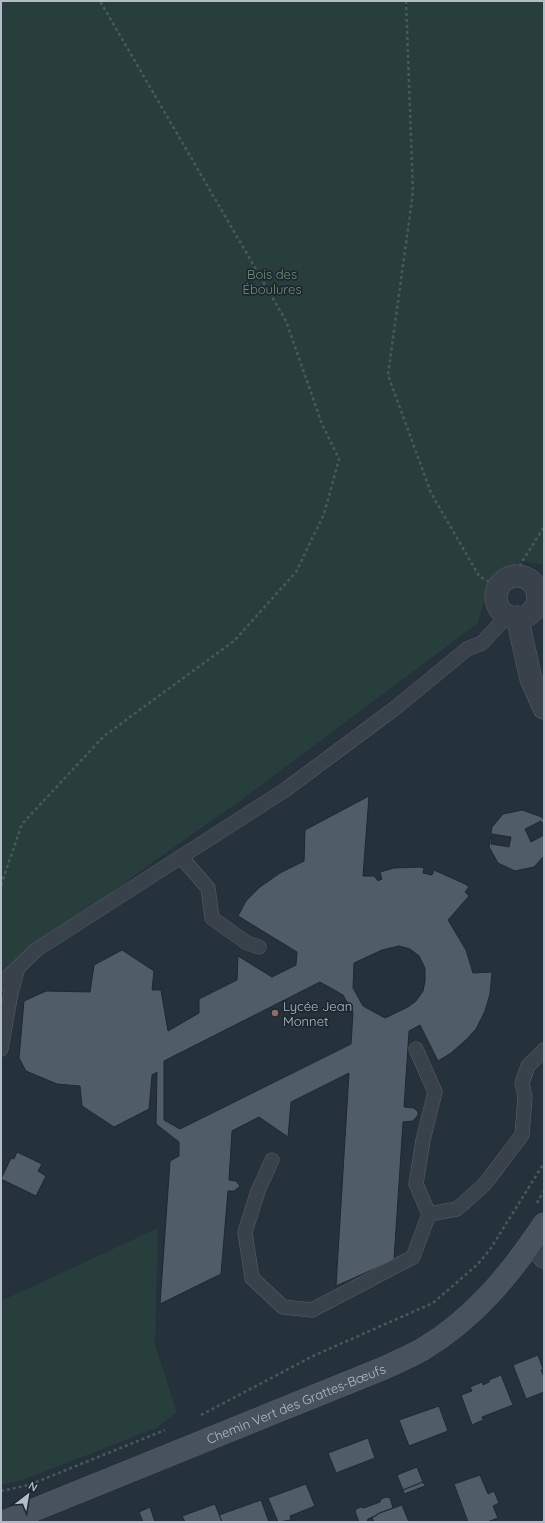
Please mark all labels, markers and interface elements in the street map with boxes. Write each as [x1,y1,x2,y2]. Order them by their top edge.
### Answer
park label: Bois des Éboulures [243,266,302,297]
place label: Lycée Jean Monnet [283,998,352,1029]
marker: Lycée Jean Monnet [270,1008,280,1018]
street label: Chemin Vert des Grattes-Bœufs [204,1360,388,1447]
north arrow [8,1475,48,1515]
text: N [26,1478,40,1495]

